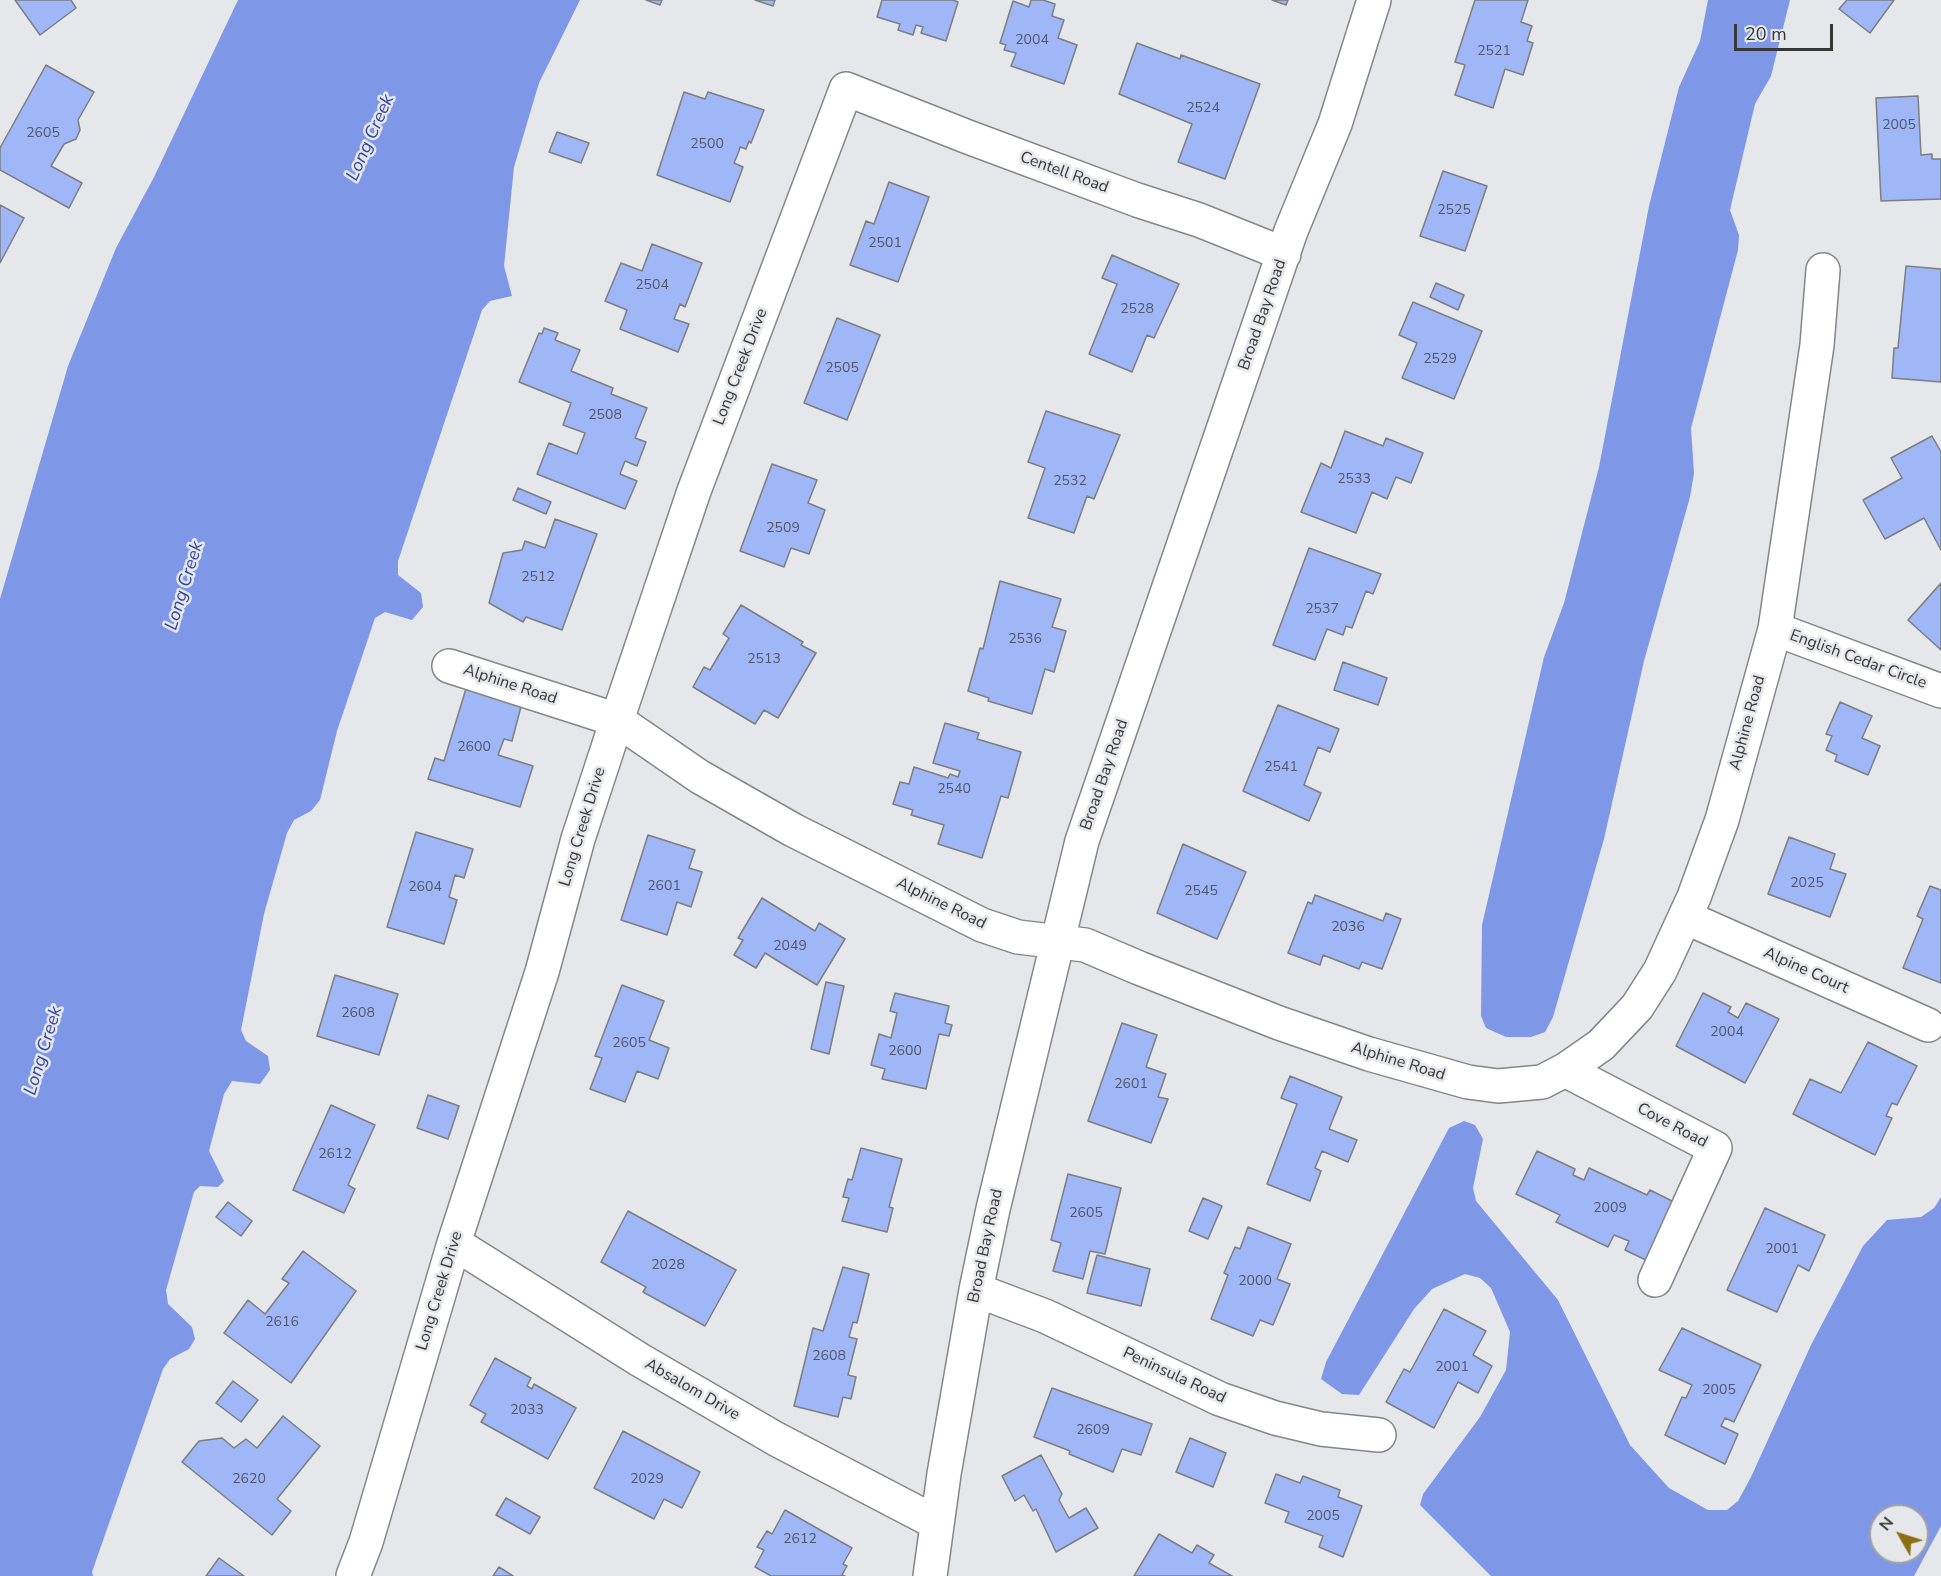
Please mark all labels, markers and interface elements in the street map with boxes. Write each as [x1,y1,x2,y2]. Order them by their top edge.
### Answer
scale bar [1737,12,1836,50]
text: 20 m [1745,22,1787,46]
house number: 2004 [1015,33,1049,49]
house number: 2521 [1477,44,1511,60]
water label: Long Creek [342,92,400,184]
house number: 2524 [1186,101,1220,117]
house number: 2005 [1882,118,1916,134]
house number: 2605 [26,126,60,142]
house number: 2500 [690,137,724,153]
street label: Centell Road [1017,148,1111,198]
house number: 2525 [1437,203,1471,219]
house number: 2501 [868,236,902,252]
street label: Broad Bay Road [1235,257,1291,373]
house number: 2504 [635,278,669,294]
house number: 2528 [1120,302,1154,318]
street label: Long Creek Drive [710,306,772,428]
house number: 2529 [1423,352,1457,368]
house number: 2505 [825,361,859,377]
house number: 2508 [588,408,622,424]
house number: 2533 [1337,472,1371,488]
house number: 2532 [1053,474,1087,490]
house number: 2509 [766,521,800,537]
water label: Long Creek [161,539,209,633]
house number: 2512 [521,570,555,586]
house number: 2537 [1305,602,1339,618]
street label: English Cedar Circle [1787,626,1929,694]
house number: 2536 [1008,632,1042,648]
house number: 2513 [747,652,781,668]
street label: Alphine Road [461,661,559,709]
street label: Alphine Road [1726,673,1770,773]
street label: Broad Bay Road [1077,717,1133,833]
house number: 2600 [457,740,491,756]
house number: 2541 [1264,760,1298,776]
street label: Long Creek Drive [556,765,610,889]
house number: 2540 [937,782,971,798]
street label: Alphine Road [893,874,989,934]
house number: 2025 [1790,876,1824,892]
house number: 2601 [647,879,681,895]
house number: 2604 [408,880,442,896]
house number: 2545 [1184,884,1218,900]
house number: 2036 [1331,920,1365,936]
house number: 2049 [773,939,807,955]
street label: Alpine Court [1761,944,1851,998]
water label: Long Creek [20,1004,68,1098]
house number: 2608 [341,1006,375,1022]
house number: 2004 [1710,1025,1744,1041]
house number: 2605 [612,1036,646,1052]
street label: Alphine Road [1349,1039,1447,1085]
house number: 2600 [888,1044,922,1060]
house number: 2601 [1114,1077,1148,1093]
street label: Cove Road [1634,1099,1710,1153]
house number: 2612 [318,1147,352,1163]
street label: Broad Bay Road [965,1187,1007,1305]
house number: 2009 [1593,1201,1627,1217]
house number: 2605 [1069,1206,1103,1222]
street label: Long Creek Drive [413,1229,467,1353]
house number: 2001 [1765,1242,1799,1258]
house number: 2028 [651,1258,685,1274]
house number: 2000 [1238,1274,1272,1290]
house number: 2616 [265,1315,299,1331]
street label: Peninsula Road [1119,1344,1229,1408]
house number: 2608 [812,1349,846,1365]
street label: Absalom Drive [641,1355,743,1425]
house number: 2001 [1435,1360,1469,1376]
house number: 2005 [1702,1383,1736,1399]
house number: 2033 [510,1403,544,1419]
house number: 2609 [1076,1423,1110,1439]
house number: 2620 [232,1472,266,1488]
house number: 2029 [630,1472,664,1488]
north arrow [1869,1504,1929,1564]
house number: 2005 [1306,1509,1340,1525]
text: N [1874,1512,1899,1536]
house number: 2612 [783,1532,817,1548]

